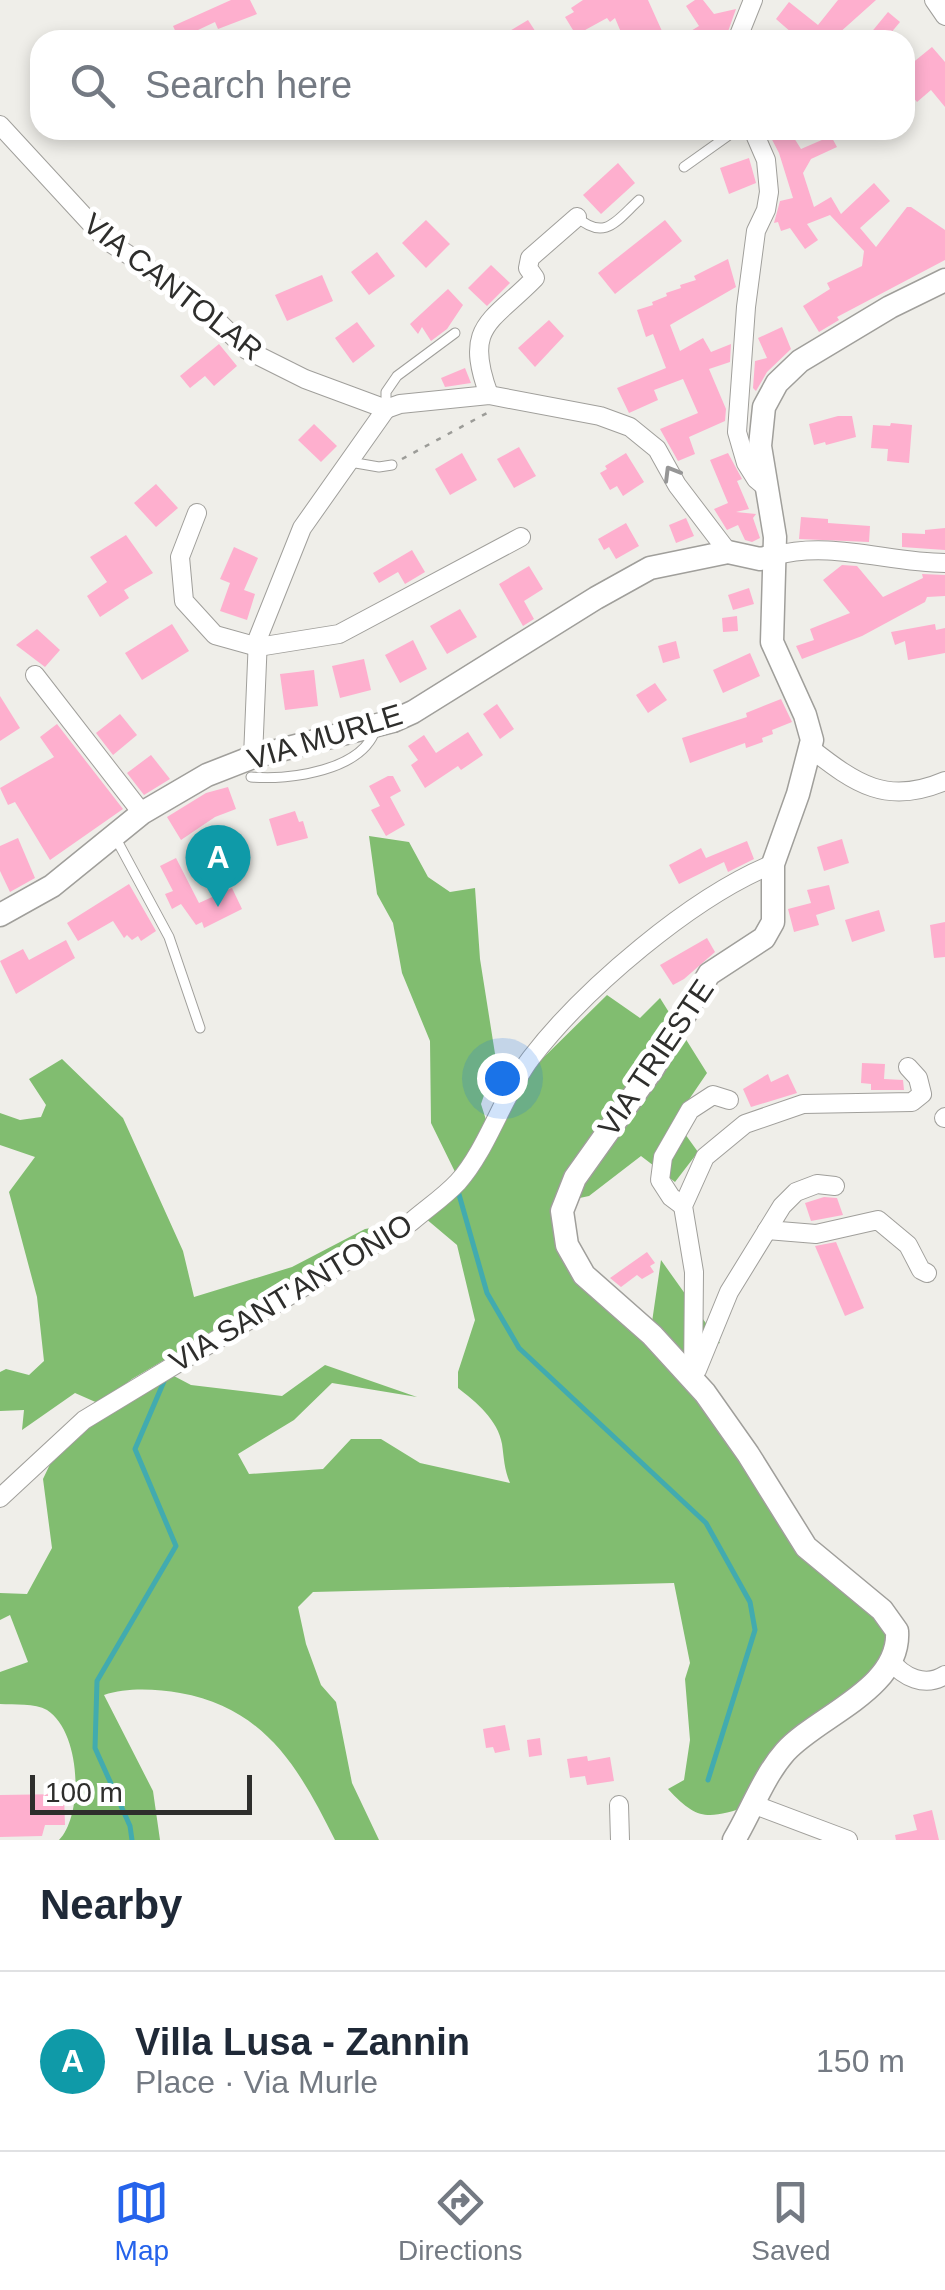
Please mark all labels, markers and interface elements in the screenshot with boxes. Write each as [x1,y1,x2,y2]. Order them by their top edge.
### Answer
search box [30,30,915,140]
icon: search [65,58,120,113]
text: Search here [145,64,352,106]
street label: VIA CANTOLAR [77,207,269,367]
one-way arrow [664,466,683,484]
street label: VIA MURLE [243,697,406,776]
pin: A [186,824,250,907]
street label: VIA TRIESTE [591,973,720,1142]
your location [477,1053,528,1104]
street label: VIA SANT'ANTONIO [164,1207,418,1378]
scale bar [30,1770,252,1814]
text: 100 m [45,1777,123,1808]
text: Nearby [40,1881,182,1928]
text: Villa Lusa - Zannin [135,2021,470,2063]
text: A [61,2043,84,2079]
text: 150 m [816,2043,905,2079]
text: Place · Via Murle [135,2064,378,2100]
tab: Map [114,2175,169,2267]
tab: Directions [398,2175,523,2267]
tab: Saved [751,2175,831,2267]

